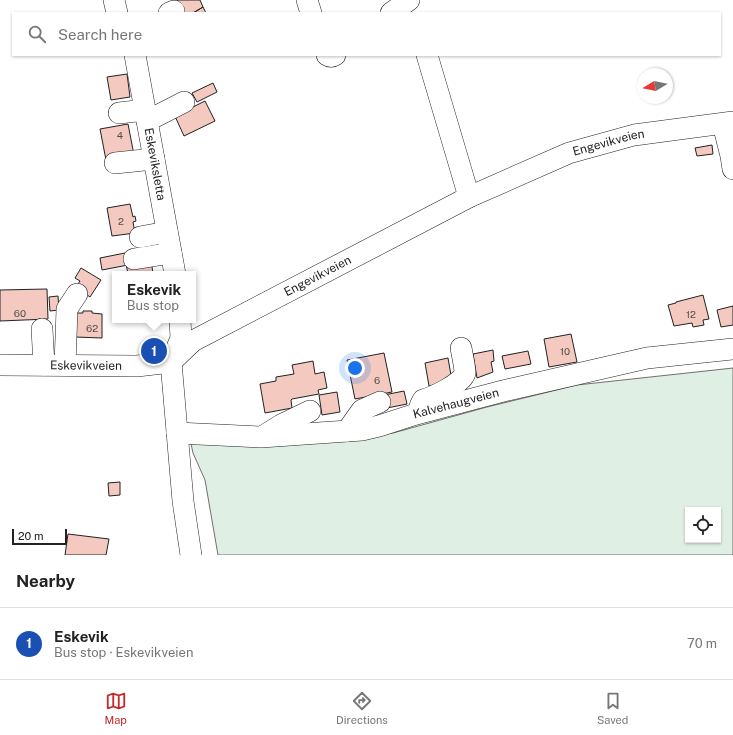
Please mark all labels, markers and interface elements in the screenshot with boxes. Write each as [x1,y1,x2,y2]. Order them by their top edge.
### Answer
search box [12,12,721,56]
icon: search [26,23,48,45]
text: Search here [58,26,142,43]
north arrow [637,68,673,104]
street label: Eskeviksletta [141,127,168,202]
street label: Engevikveien [571,127,645,159]
house number: 4 [117,129,123,141]
house number: 2 [118,215,124,227]
street label: Engevikveien [282,253,354,299]
popup [112,271,196,323]
text: Eskevik [127,281,181,298]
text: Bus stop [127,298,179,313]
house number: 60 [14,307,26,319]
house number: 12 [686,308,696,320]
house number: 62 [86,322,98,334]
pin: 1 [141,336,167,366]
house number: 10 [560,345,570,357]
street label: Eskevikveien [50,358,122,373]
your location [345,358,365,378]
house number: 6 [374,374,380,386]
street label: Kalvehaugveien [411,385,500,422]
map controls [685,507,721,543]
button: locate [685,507,721,543]
scale bar [12,527,67,546]
text: 20 m [18,530,43,542]
text: Nearby [16,571,75,591]
text: Eskevik [54,628,109,645]
text: 1 [26,636,32,651]
text: 70 m [687,636,717,651]
text: Bus stop · Eskevikveien [54,645,193,660]
tab: Map [105,690,127,726]
tab: Directions [336,690,388,726]
tab: Saved [597,690,628,726]

